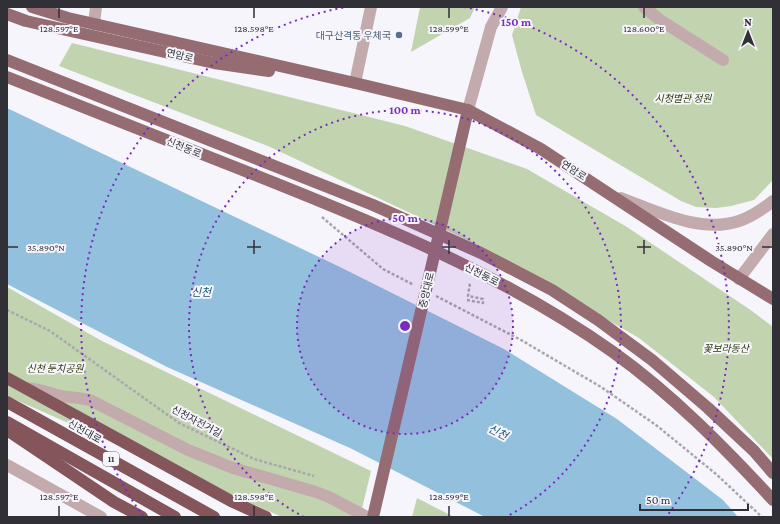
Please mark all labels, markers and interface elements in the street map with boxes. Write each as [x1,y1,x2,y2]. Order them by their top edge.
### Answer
north arrow [728,12,768,52]
text: 150 m [501,15,532,29]
text: N [744,16,752,28]
text: 128.597°E [40,23,79,34]
text: 128.598°E [234,23,274,34]
text: 128.599°E [429,23,469,34]
text: 128.600°E [624,23,665,34]
place label: 대구산격동 우체국 [316,30,391,41]
marker: 대구산격동 우체국 [394,30,404,40]
street label: 연암로 [165,47,195,64]
park label: 시청별관 정원 [654,93,712,104]
text: 100 m [389,103,422,117]
street label: 신천동로 [165,135,203,159]
street label: 연암로 [559,158,588,183]
text: 50 m [392,211,419,225]
text: 35.890°N [27,242,65,253]
text: 35.890°N [715,242,753,253]
street label: 신천동로 [463,261,501,288]
street label: 중앙대로 [417,271,436,309]
water label: 신천 [191,286,213,298]
centre of rings [398,319,412,333]
park label: 꽃보라동산 [703,343,751,354]
park label: 신천 둔치공원 [26,363,84,374]
street label: 신천자전거길 [170,404,224,439]
street label: 신천대로 [66,418,104,445]
water label: 신천 [486,422,511,443]
road number: 11 [103,452,119,466]
scale bar [640,486,748,512]
text: 128.597°E [40,491,79,502]
text: 128.598°E [234,491,274,502]
text: 128.599°E [429,491,469,502]
text: 50 m [646,493,671,507]

